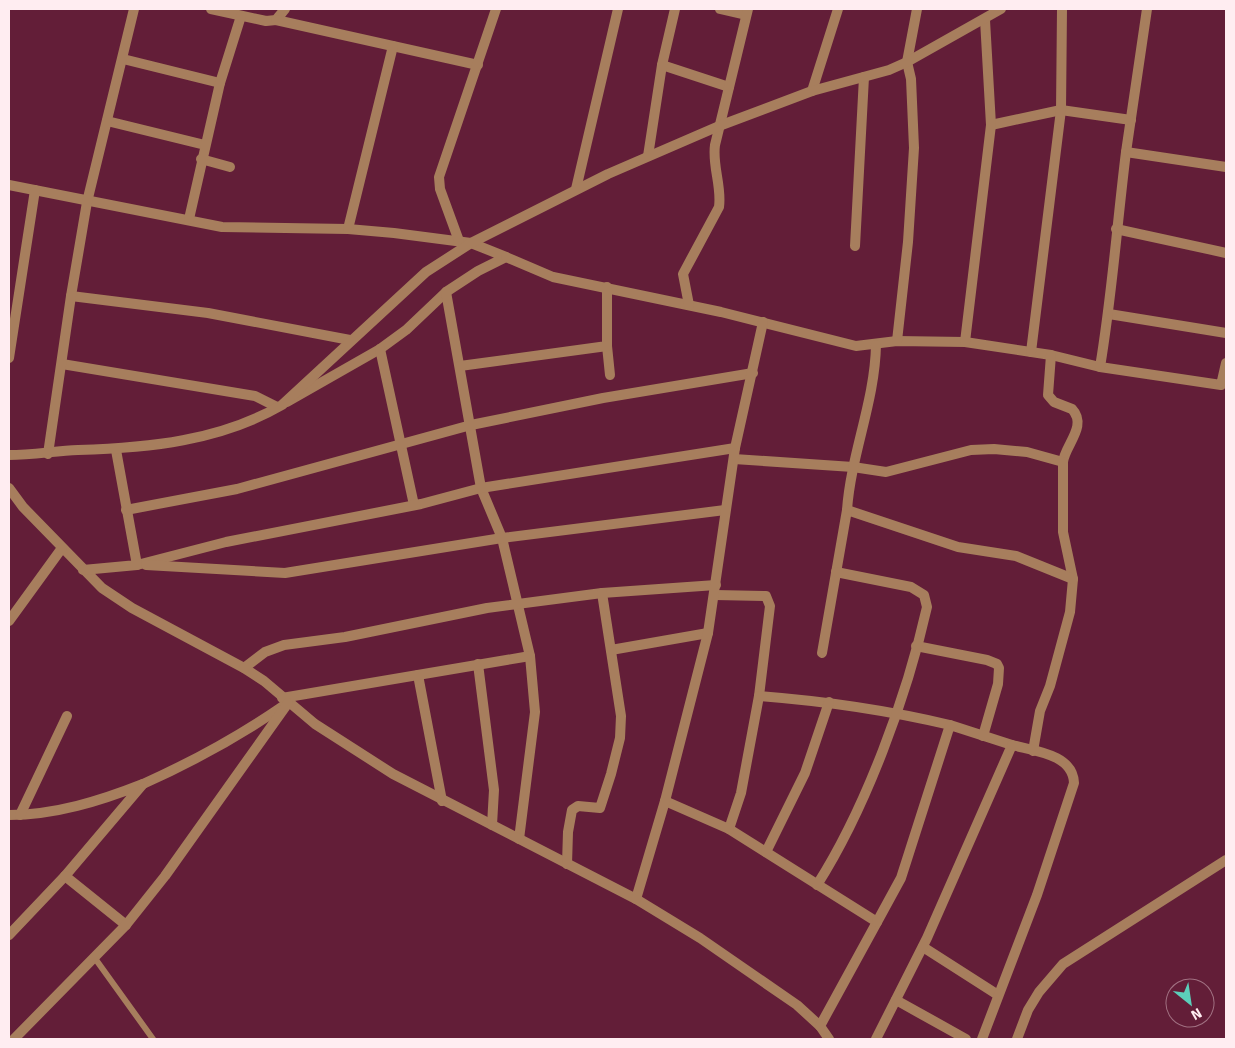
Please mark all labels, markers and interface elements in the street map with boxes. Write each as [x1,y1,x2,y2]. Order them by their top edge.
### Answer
north arrow [1165,978,1215,1028]
text: N [1188,1004,1205,1024]

